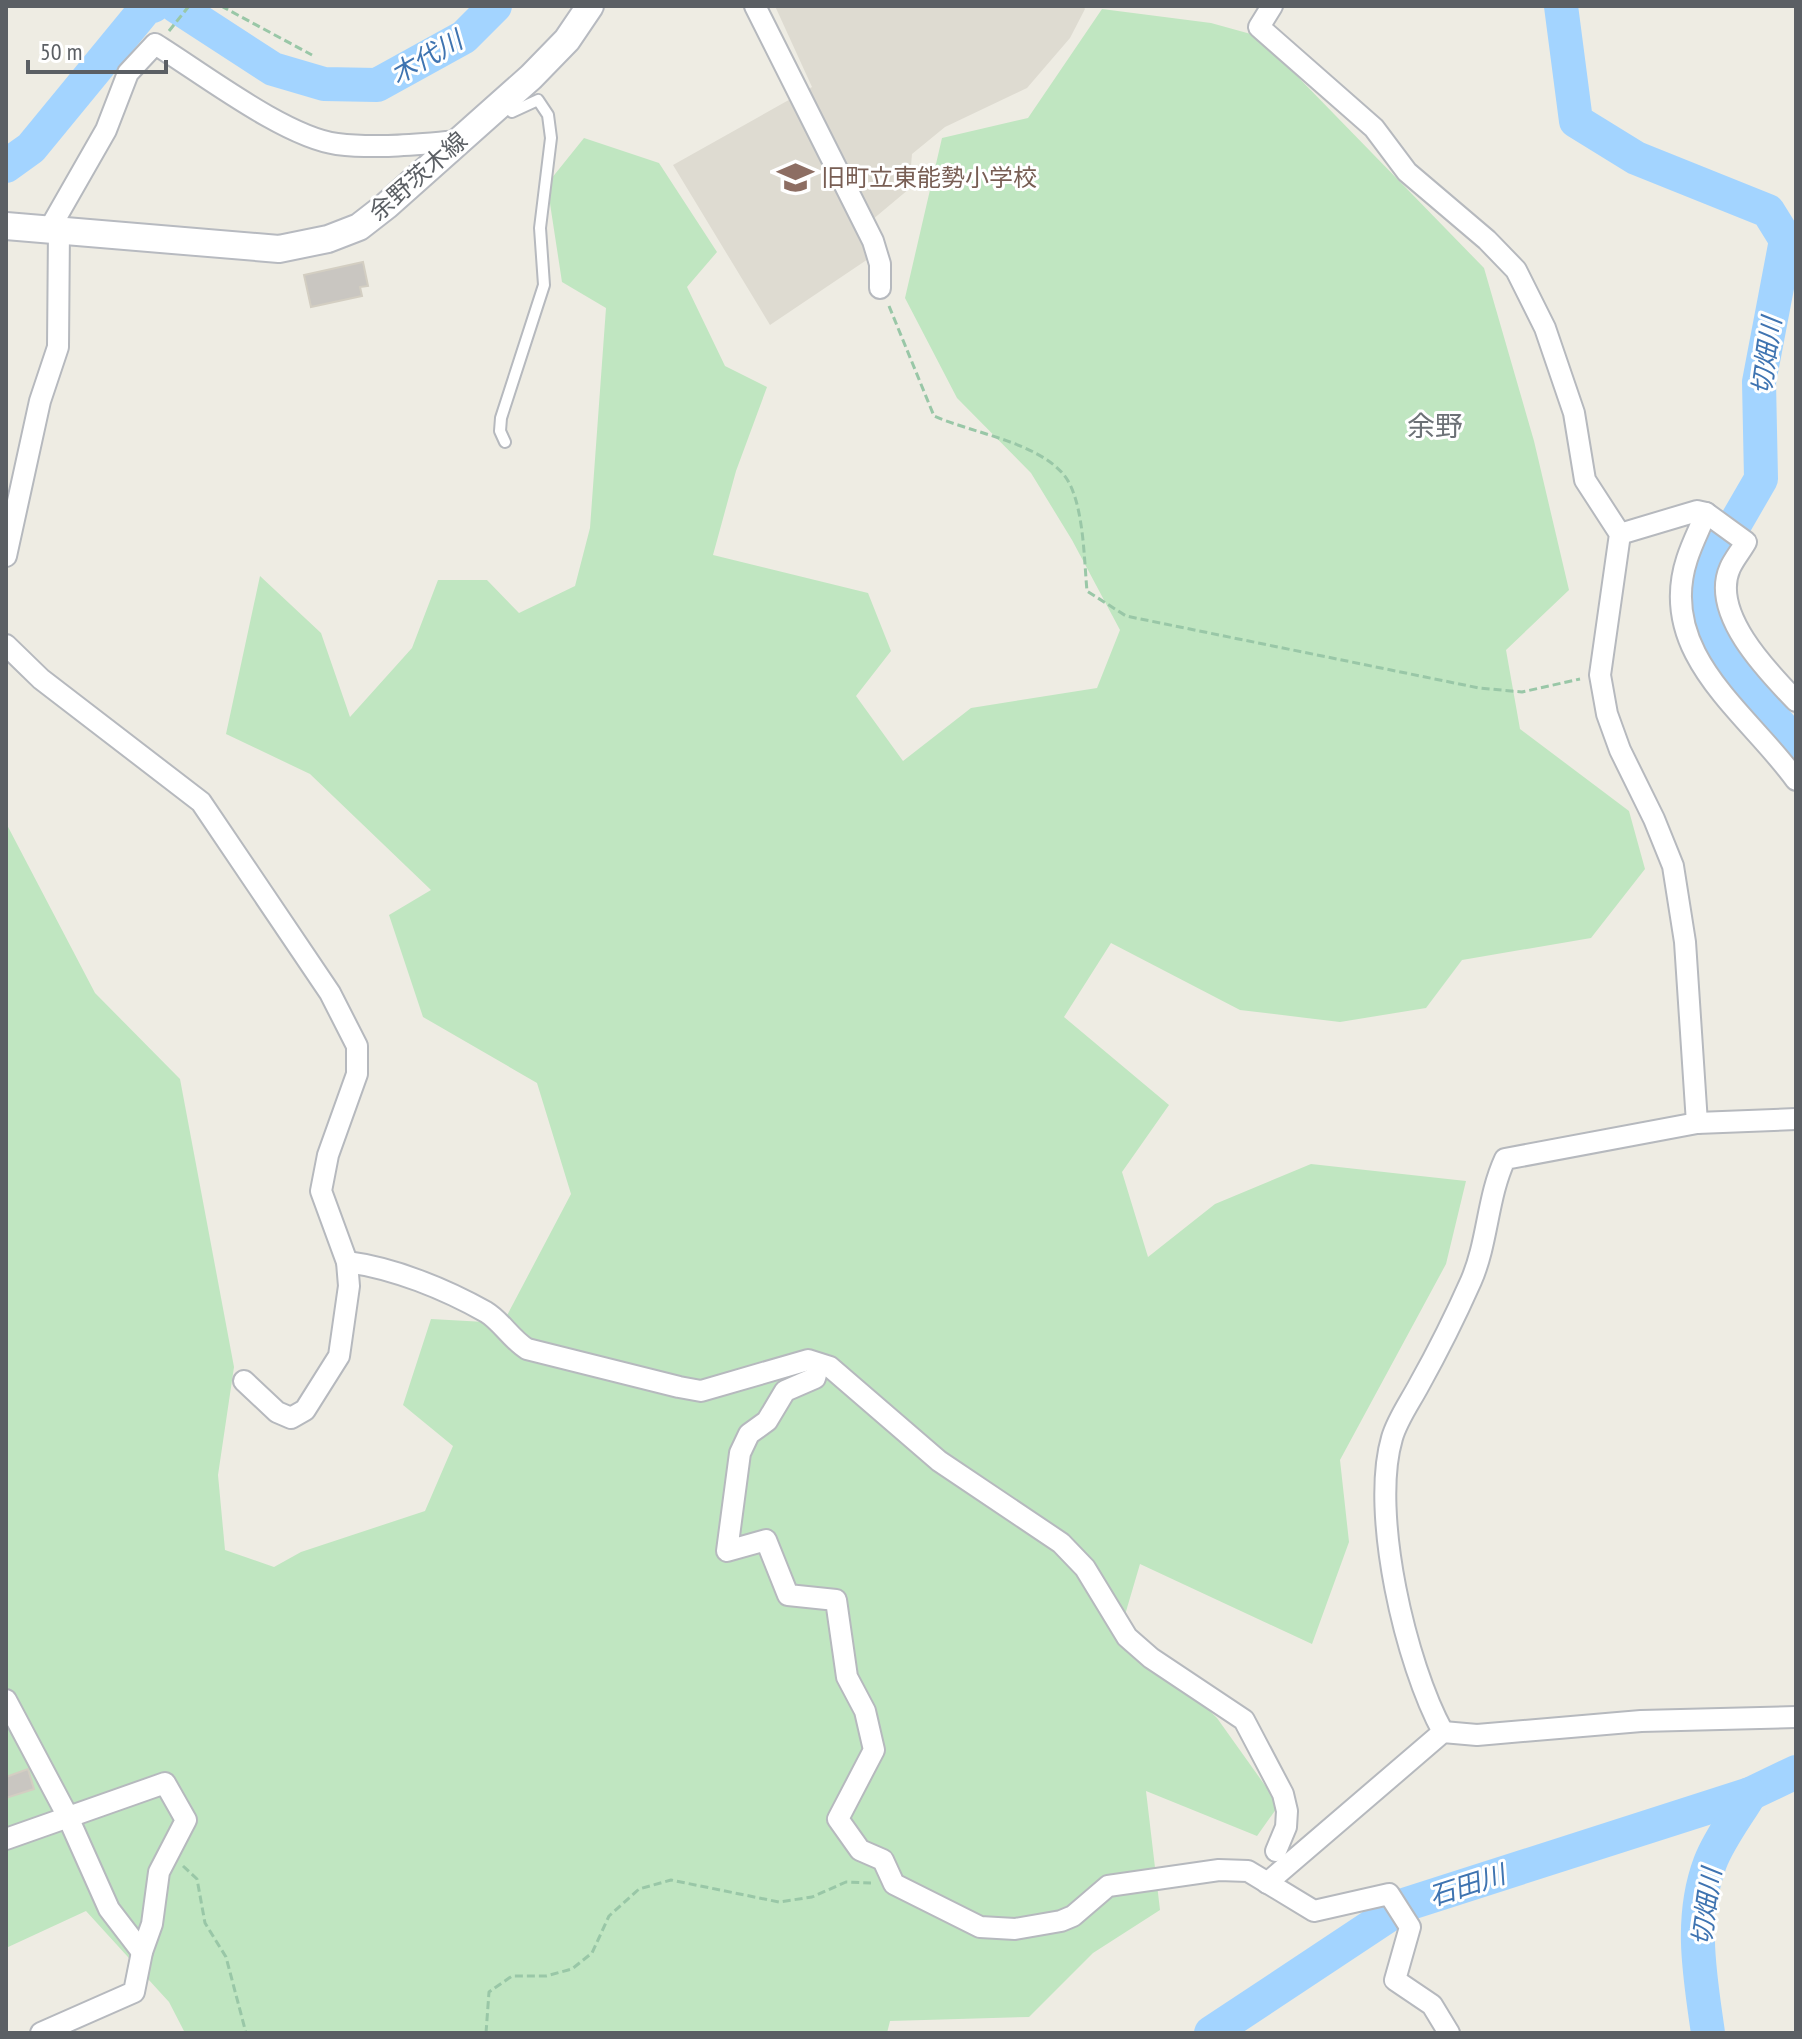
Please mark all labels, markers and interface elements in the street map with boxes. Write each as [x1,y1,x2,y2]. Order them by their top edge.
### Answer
water label: 木代川 [384,22,471,91]
scale bar [28,24,166,74]
text: 50 m [40,36,82,67]
street label: 余野茨木線 [363,125,473,227]
school or university icon: 旧町立東能勢小学校 [776,158,814,196]
place label: 旧町立東能勢小学校 [821,162,1037,193]
water label: 切畑川 [1744,312,1788,397]
district label: 余野 [1407,407,1463,444]
water label: 石田川 [1425,1856,1512,1913]
water label: 切畑川 [1684,1863,1728,1948]

